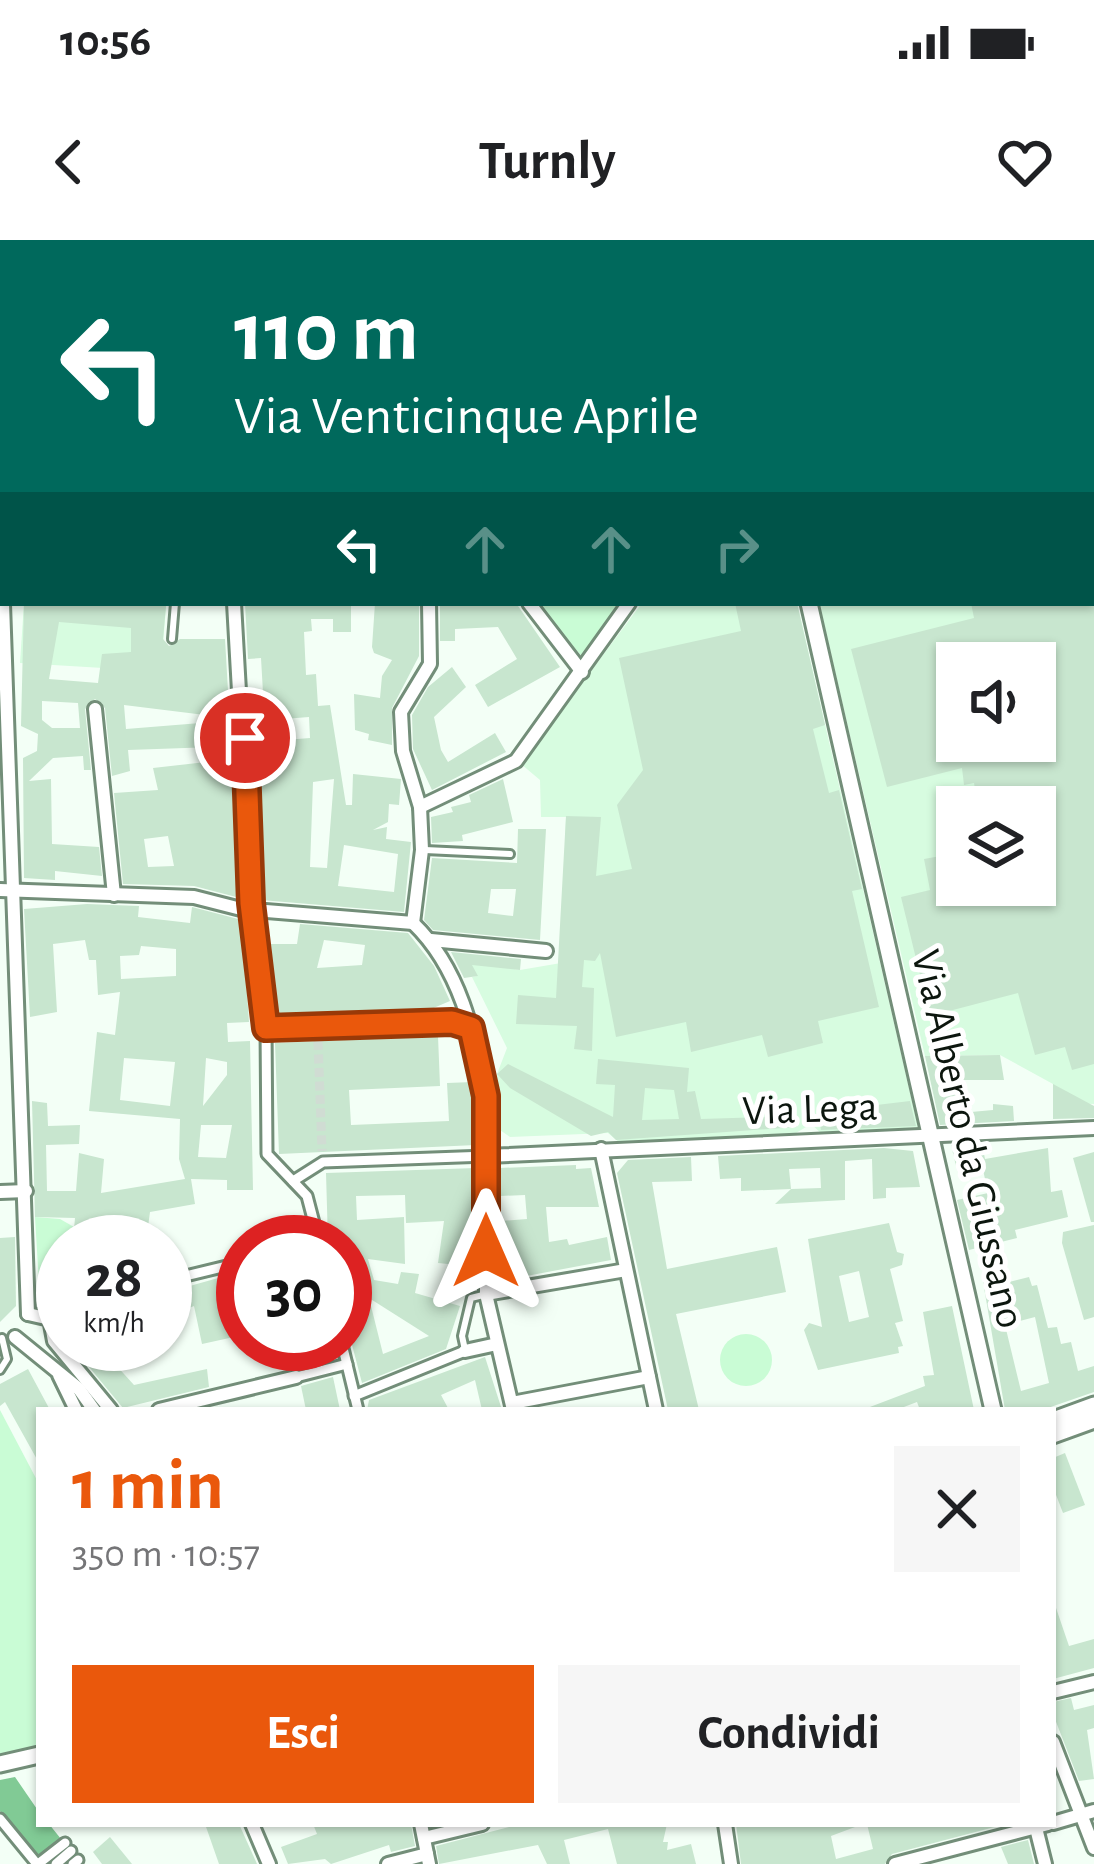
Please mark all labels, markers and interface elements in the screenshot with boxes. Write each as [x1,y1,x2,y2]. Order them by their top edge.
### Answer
text: 10:56 [60,19,151,64]
icon: back [36,129,102,195]
icon: heart [992,129,1058,195]
text: Turnly [478,135,616,189]
icon: left [36,288,192,444]
text: 110 m [234,292,419,376]
text: Via Venticinque Aprile [234,390,699,444]
icon: left [326,516,392,582]
icon: ahead [452,516,518,582]
icon: ahead [578,516,644,582]
icon: right [704,516,770,582]
map controls [936,642,1056,906]
button: sound [936,642,1056,762]
pin [194,687,296,789]
icon: arrive [212,705,278,771]
button: layers [936,786,1056,906]
street label: Via Alberto da Giussano [904,946,1032,1332]
street label: Via Lega [742,1086,878,1132]
position arrow [423,1188,549,1314]
speed limit sign: 30 [216,1215,372,1371]
text: 28 [85,1248,143,1308]
text: km/h [83,1308,145,1338]
button: close [894,1446,1020,1572]
text: 1 min [72,1450,224,1522]
text: 350 m · 10:57 [72,1535,260,1574]
button: Esci [72,1665,534,1803]
button: Condividi [558,1665,1020,1803]

